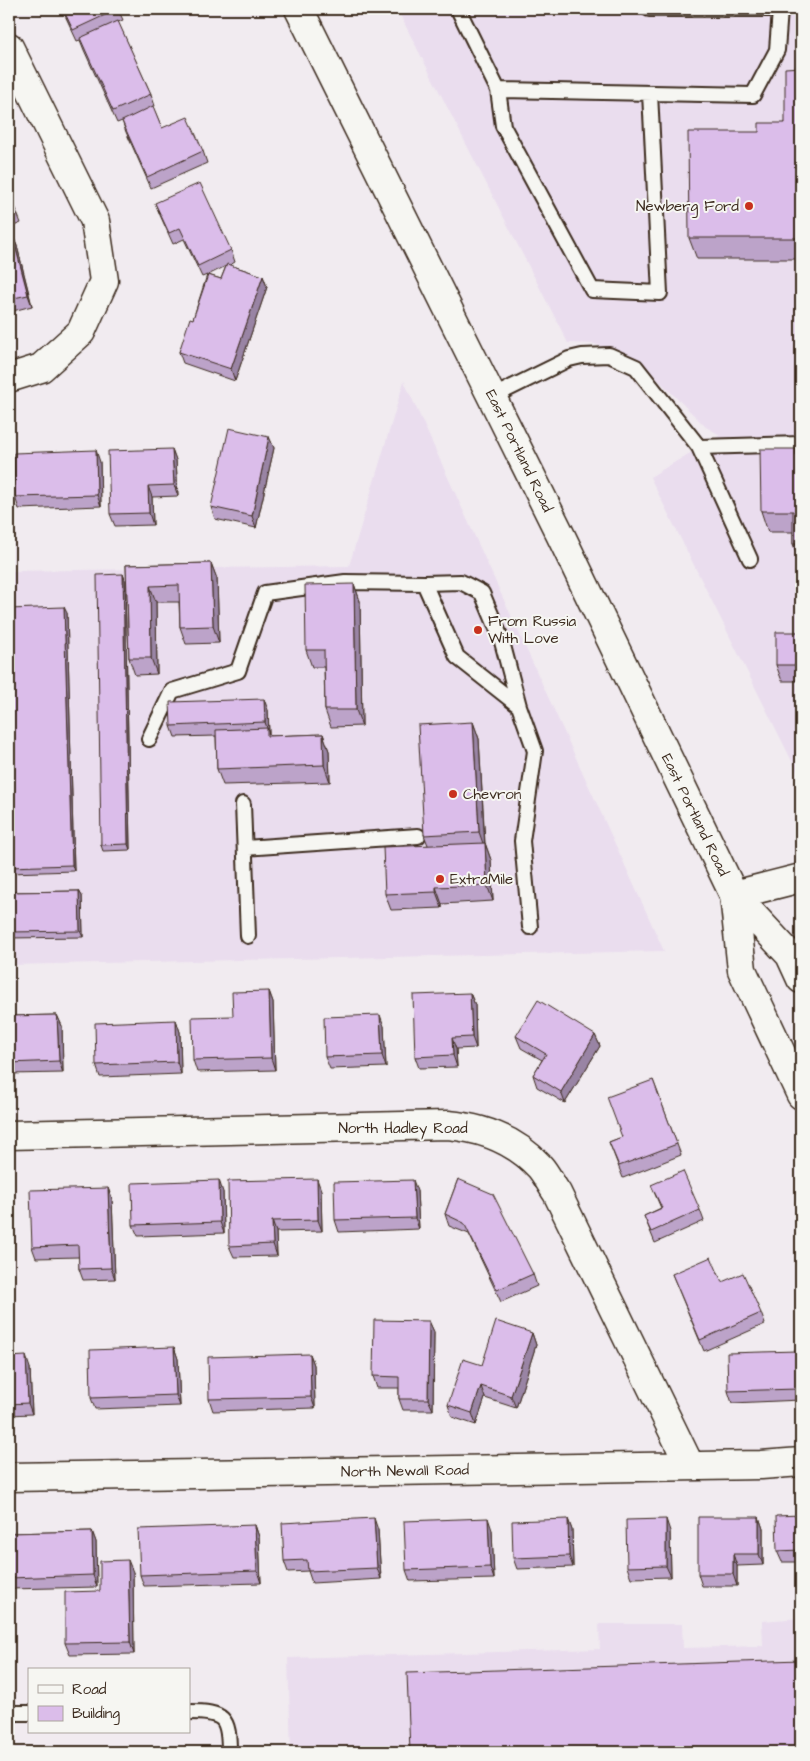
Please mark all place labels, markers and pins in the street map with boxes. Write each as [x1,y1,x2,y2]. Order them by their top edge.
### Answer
place label: Newberg Ford [636,196,739,218]
marker: Newberg Ford [743,200,755,212]
place label: From Russia With Love [488,611,576,649]
marker: From Russia With Love [472,624,484,636]
place label: Chevron [463,784,522,805]
marker: Chevron [447,788,459,800]
place label: ExtraMile [450,869,513,890]
marker: ExtraMile [434,873,446,885]

